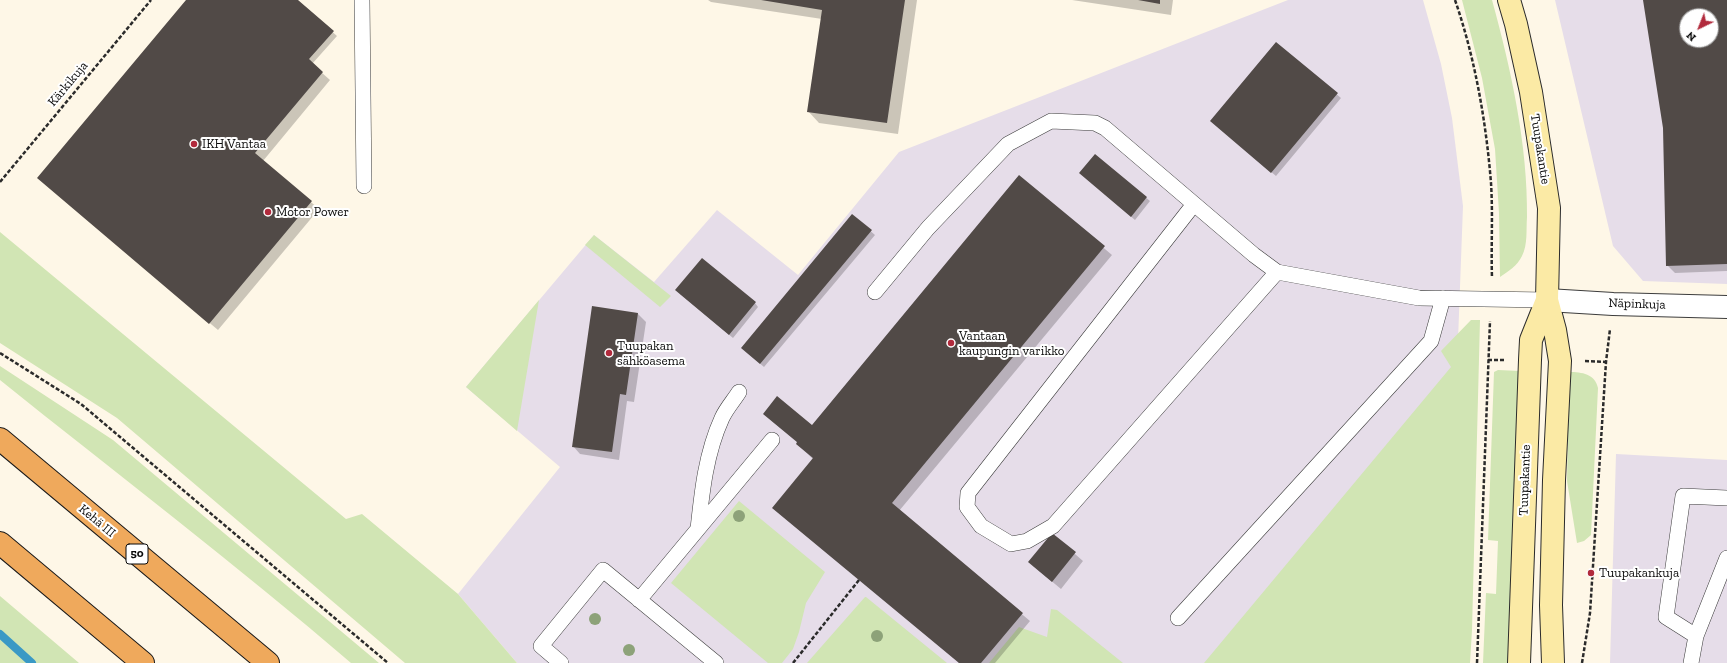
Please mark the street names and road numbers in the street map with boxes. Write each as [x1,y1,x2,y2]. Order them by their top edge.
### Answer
street label: Kärkikuja [45,58,91,110]
street label: Tuupakantie [1527,113,1553,185]
street label: Näpinkuja [1608,295,1666,313]
street label: Tuupakantie [1516,444,1534,516]
street label: Kehä III [75,501,119,541]
road number: 50 [126,544,148,564]

